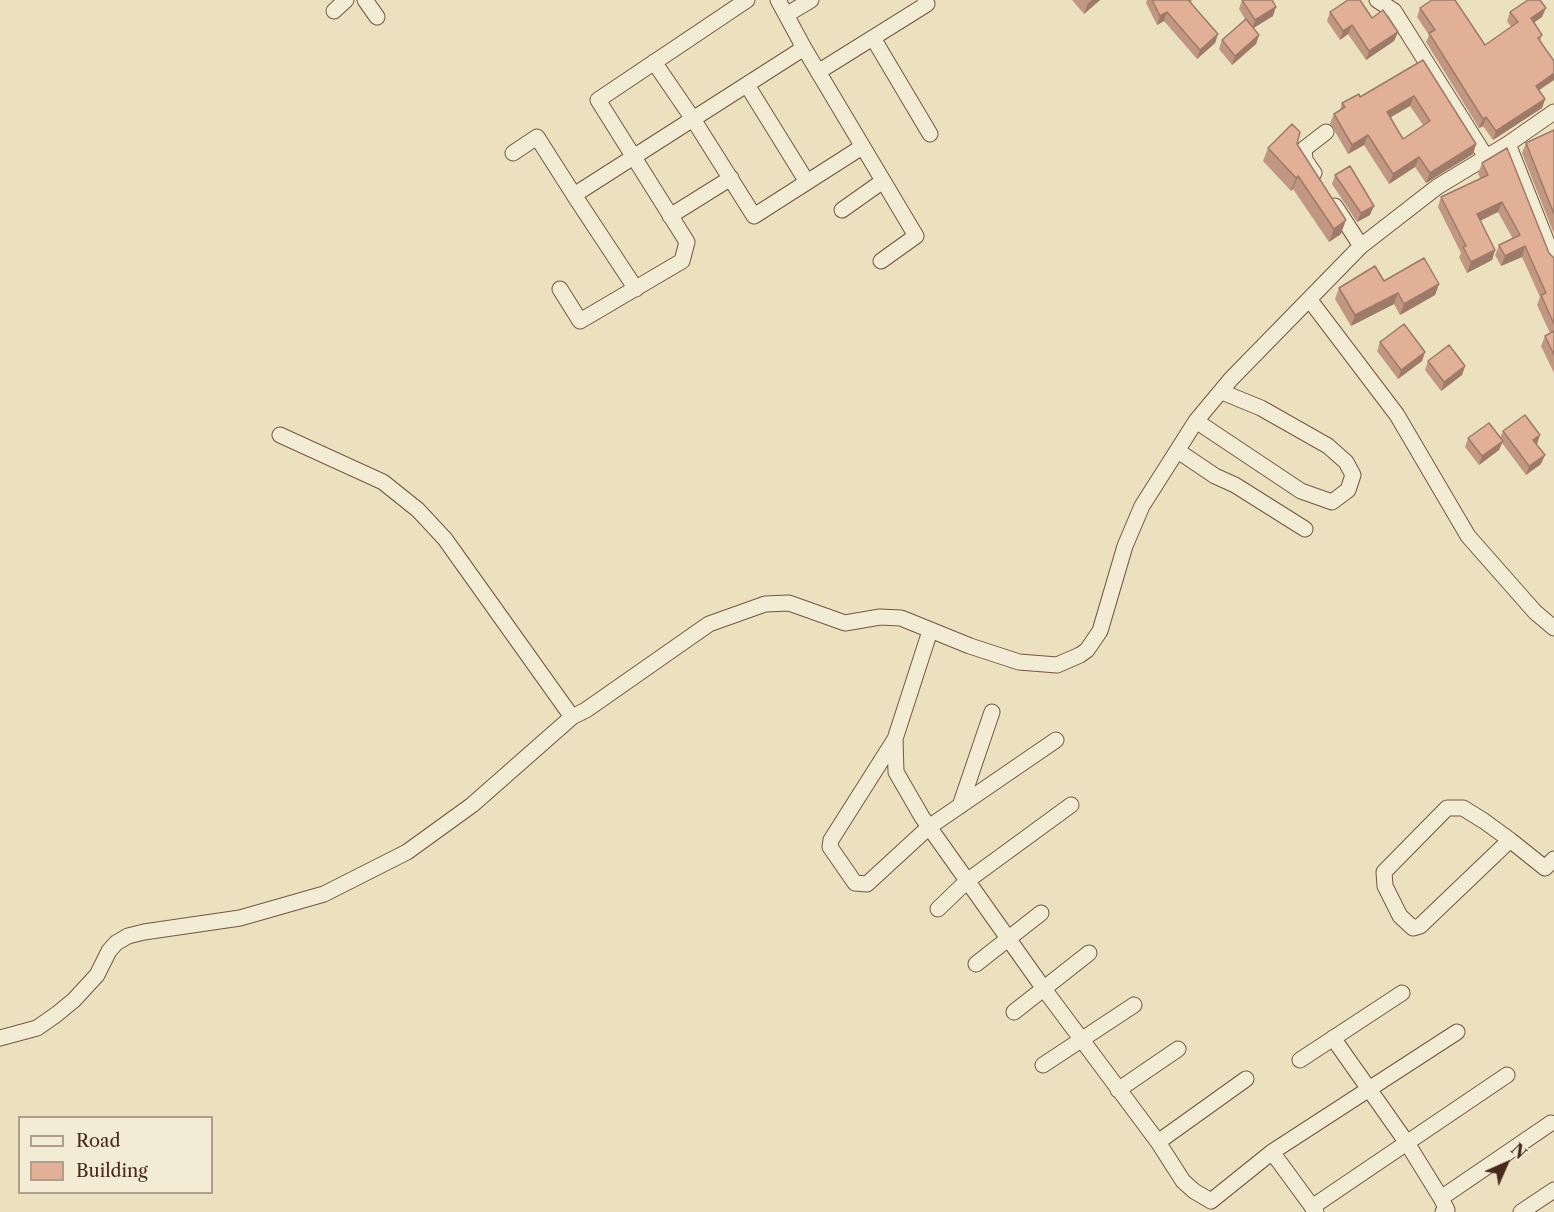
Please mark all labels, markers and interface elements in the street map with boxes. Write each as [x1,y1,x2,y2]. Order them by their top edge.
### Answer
legend [18,1116,213,1194]
text: Road [76,1130,121,1152]
north arrow [1476,1134,1536,1194]
text: N [1507,1139,1531,1163]
text: Building [76,1160,148,1182]

